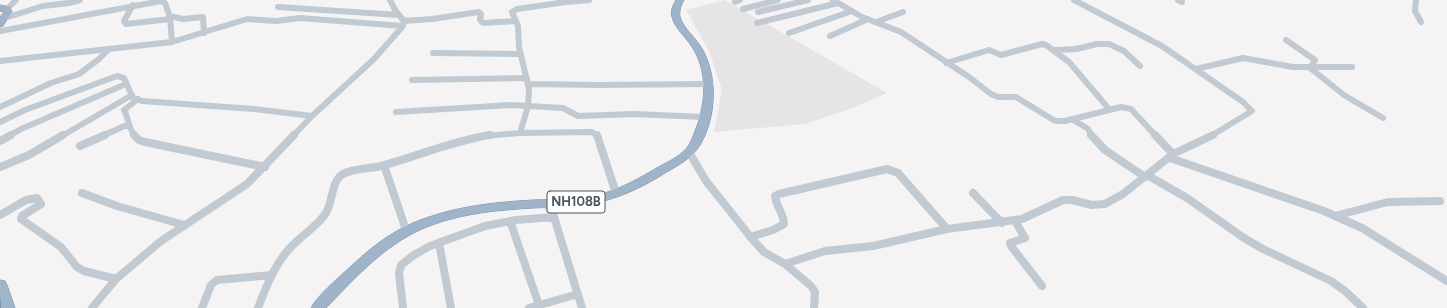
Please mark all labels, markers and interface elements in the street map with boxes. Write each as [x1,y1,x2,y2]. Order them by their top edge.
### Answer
road number: NH108B [547,191,605,213]

